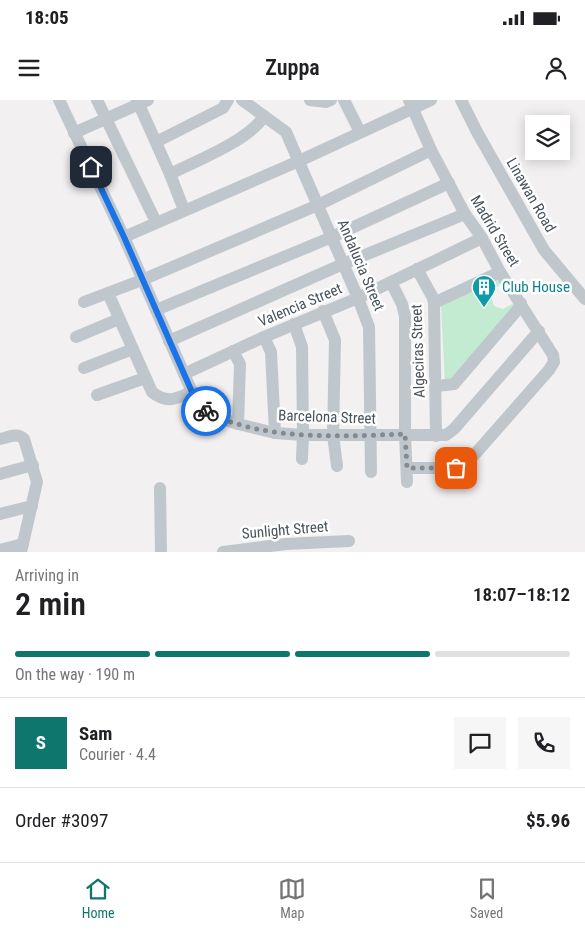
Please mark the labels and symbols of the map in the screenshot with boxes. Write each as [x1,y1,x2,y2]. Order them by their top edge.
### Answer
pin [70,146,112,188]
street label: Linawan Road [503,155,559,235]
street label: Madrid Street [467,192,523,270]
street label: Andalucia Street [334,217,388,313]
building icon: Club House [471,274,497,308]
place label: Club House [502,278,570,296]
street label: Valencia Street [255,279,345,331]
street label: Algeciras Street [407,304,429,398]
courier [181,386,231,436]
street label: Barcelona Street [278,406,376,428]
pin [435,447,477,489]
street label: Sunlight Street [241,517,329,543]

